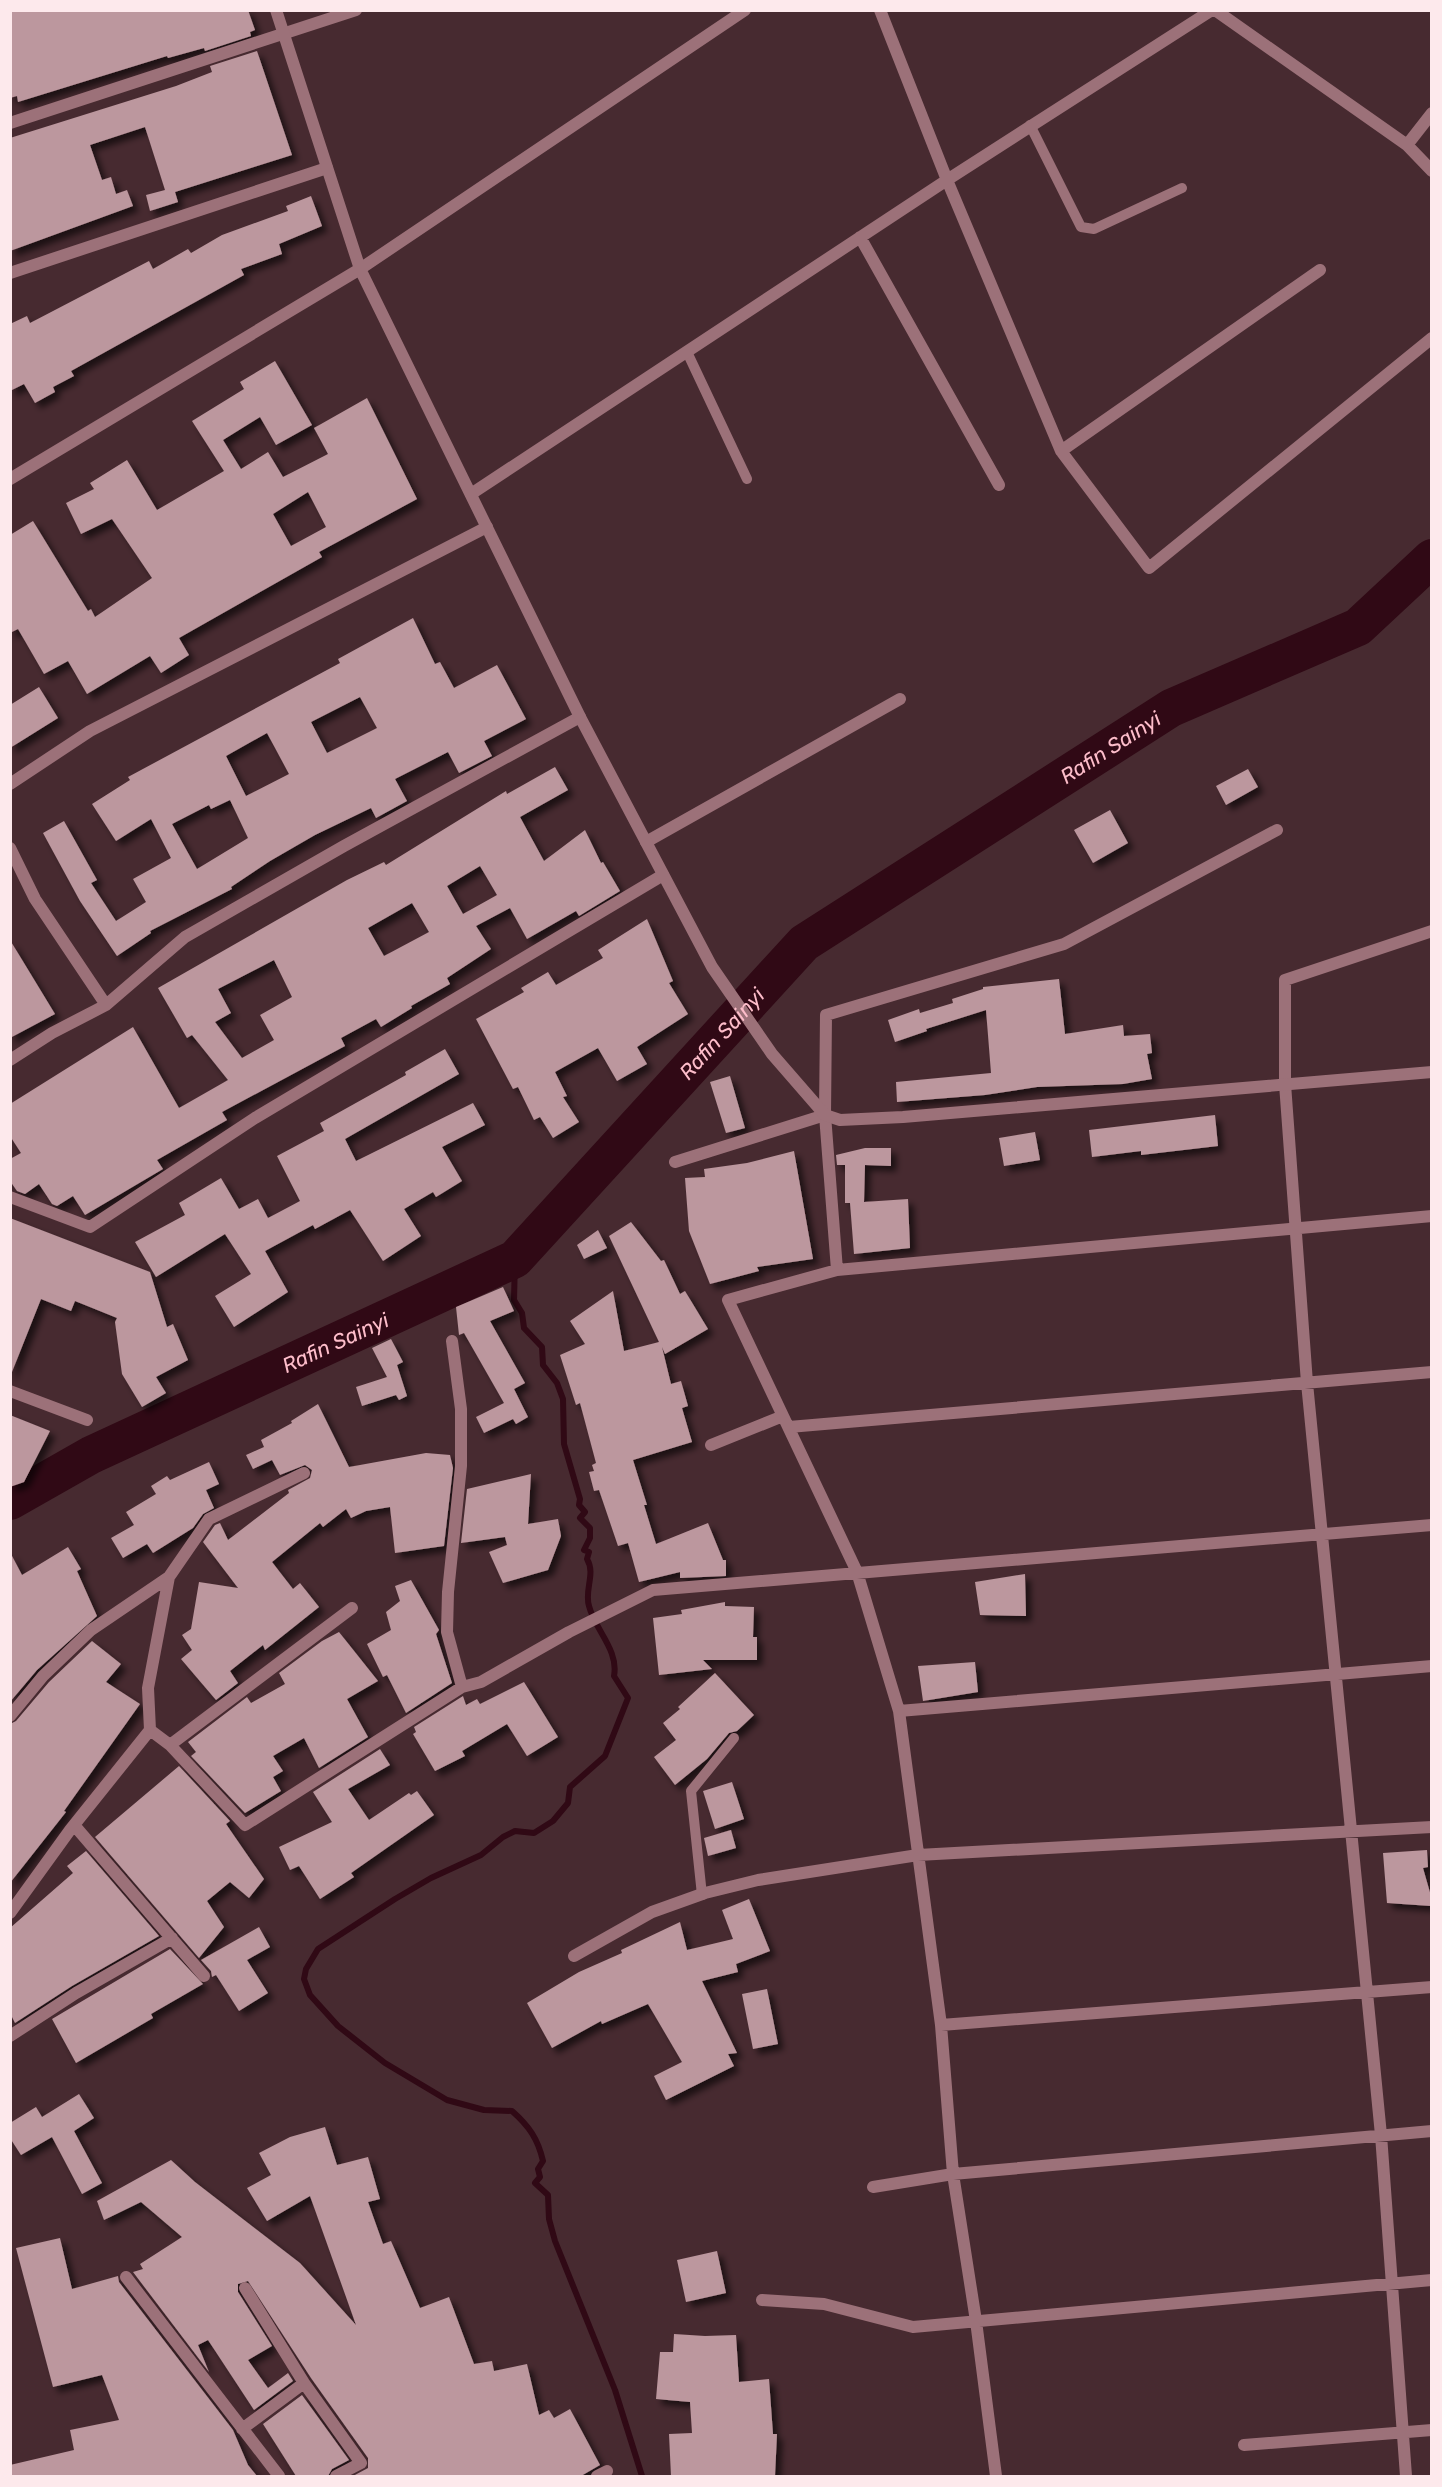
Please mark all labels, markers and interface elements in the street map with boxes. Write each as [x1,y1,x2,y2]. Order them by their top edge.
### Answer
water label: Rafin Sainyi [1055,705,1166,789]
water label: Rafin Sainyi [673,982,770,1084]
water label: Rafin Sainyi [278,1306,393,1378]

